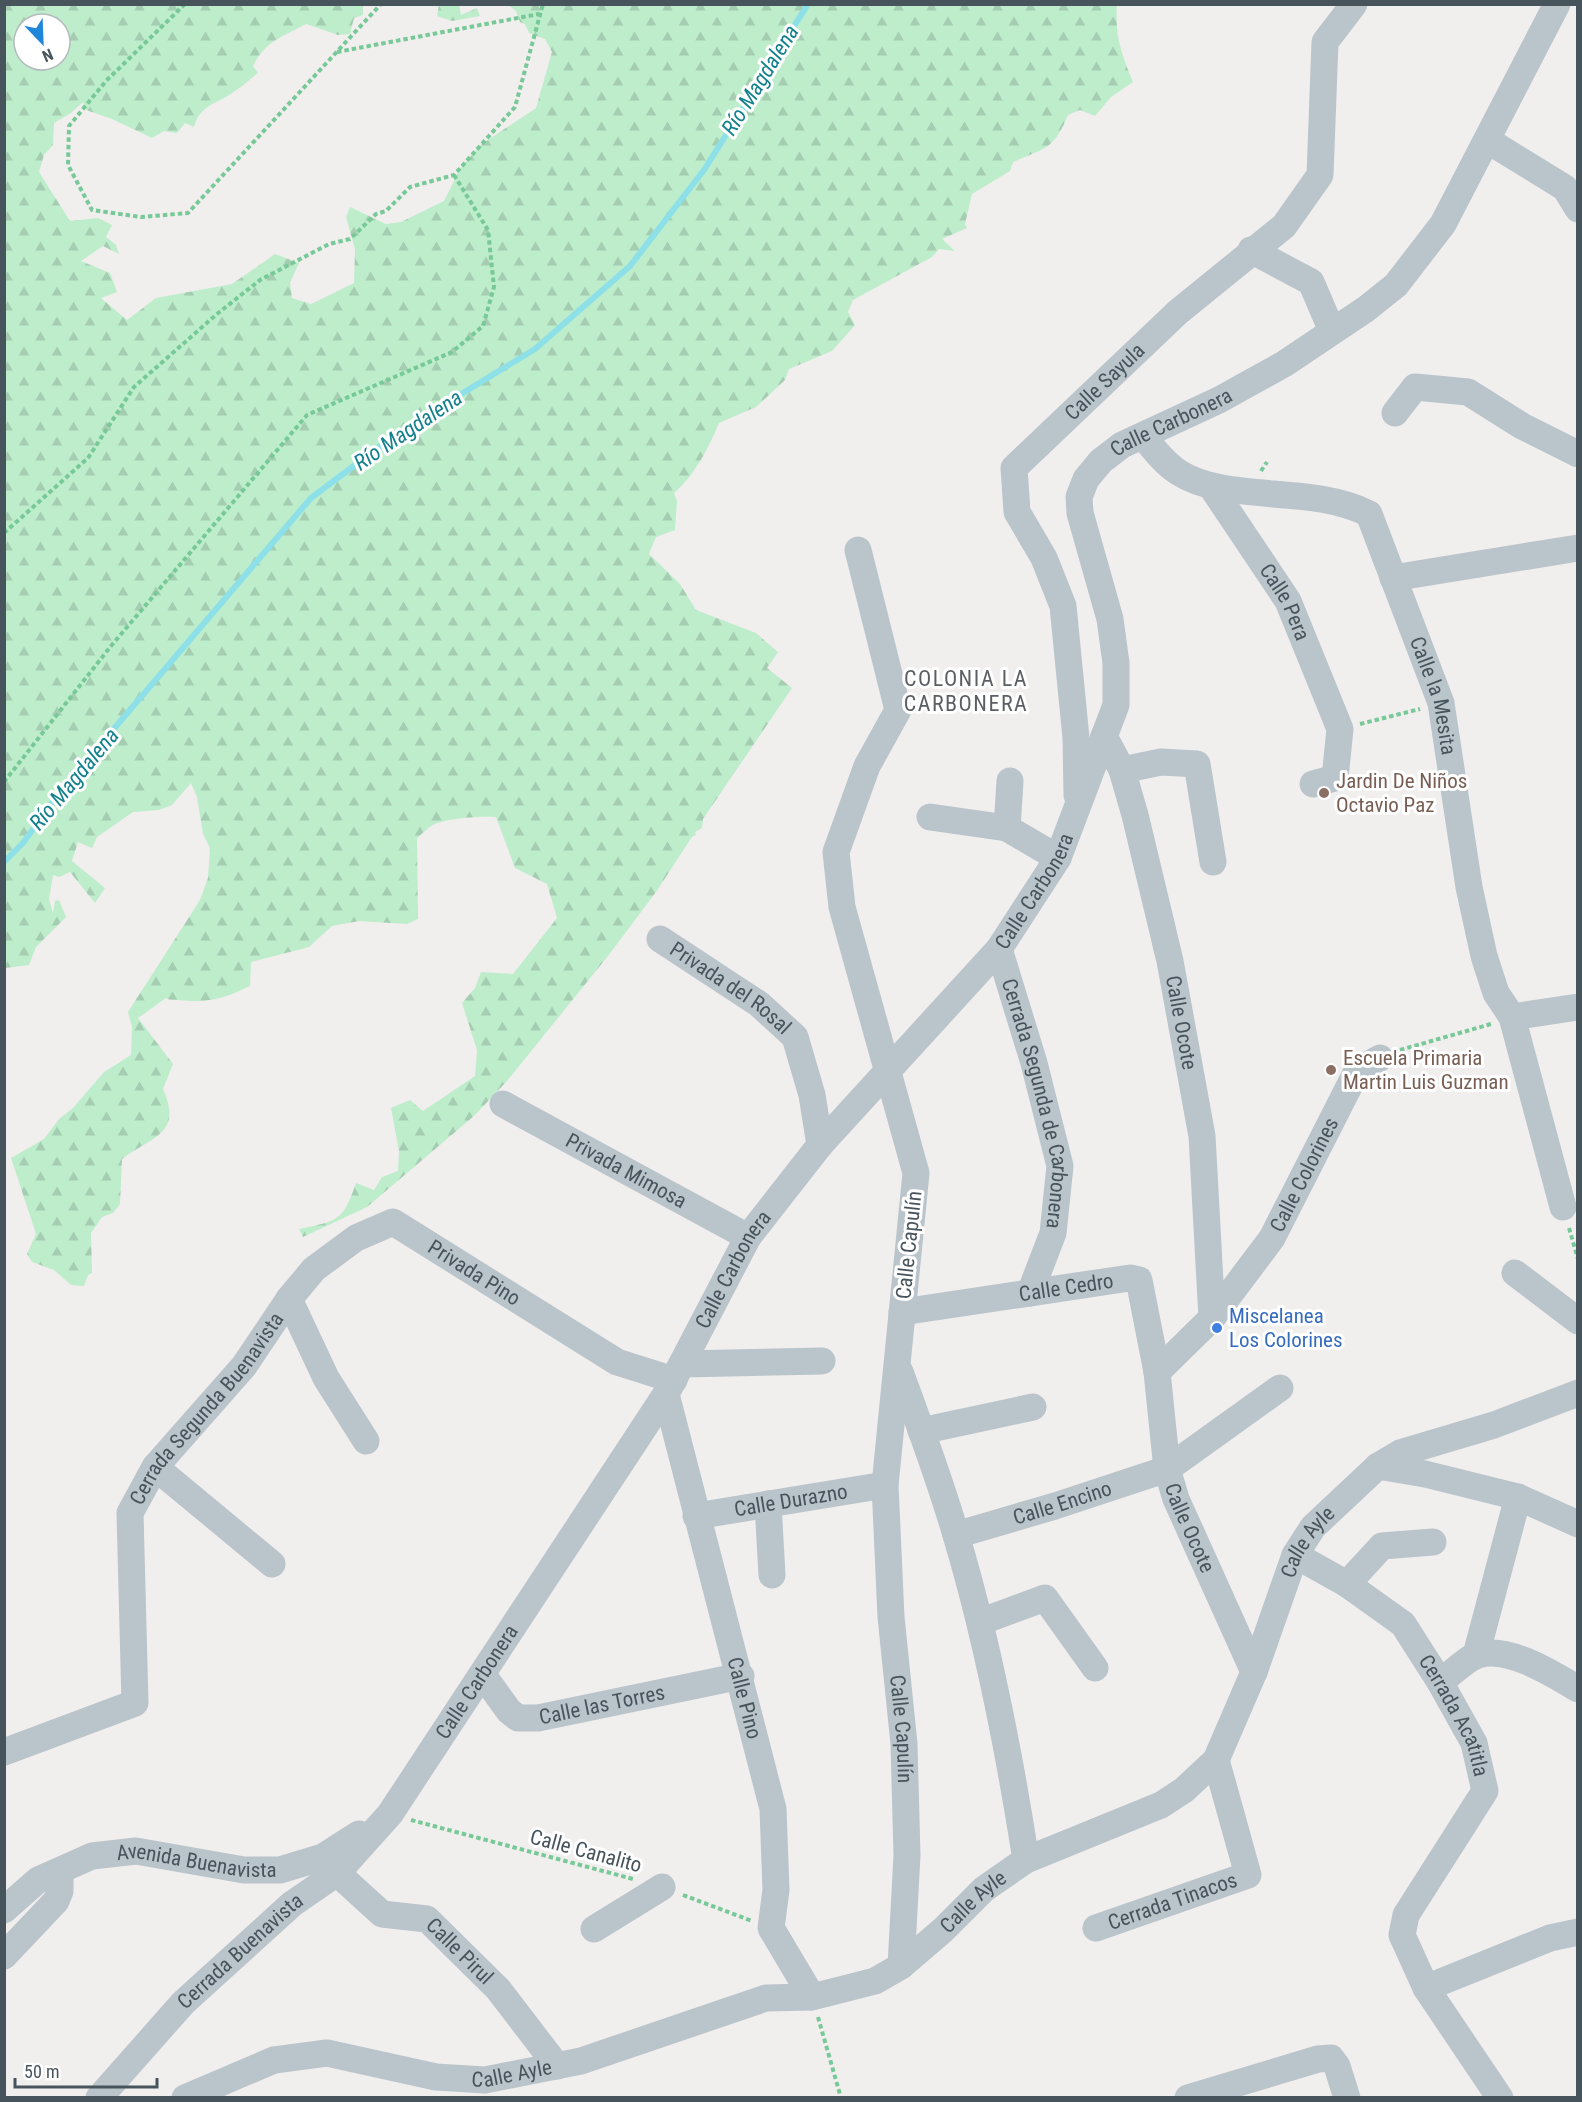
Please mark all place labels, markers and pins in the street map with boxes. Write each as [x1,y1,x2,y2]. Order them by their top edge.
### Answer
place label: Jardin De Niños Octavio Paz [1336,769,1467,817]
marker: Jardin De Niños Octavio Paz [1317,786,1331,800]
place label: Escuela Primaria Martin Luis Guzman [1343,1046,1509,1094]
marker: Escuela Primaria Martin Luis Guzman [1324,1063,1338,1077]
place label: Miscelanea Los Colorines [1229,1304,1343,1352]
marker: Miscelanea Los Colorines [1210,1321,1224,1335]

